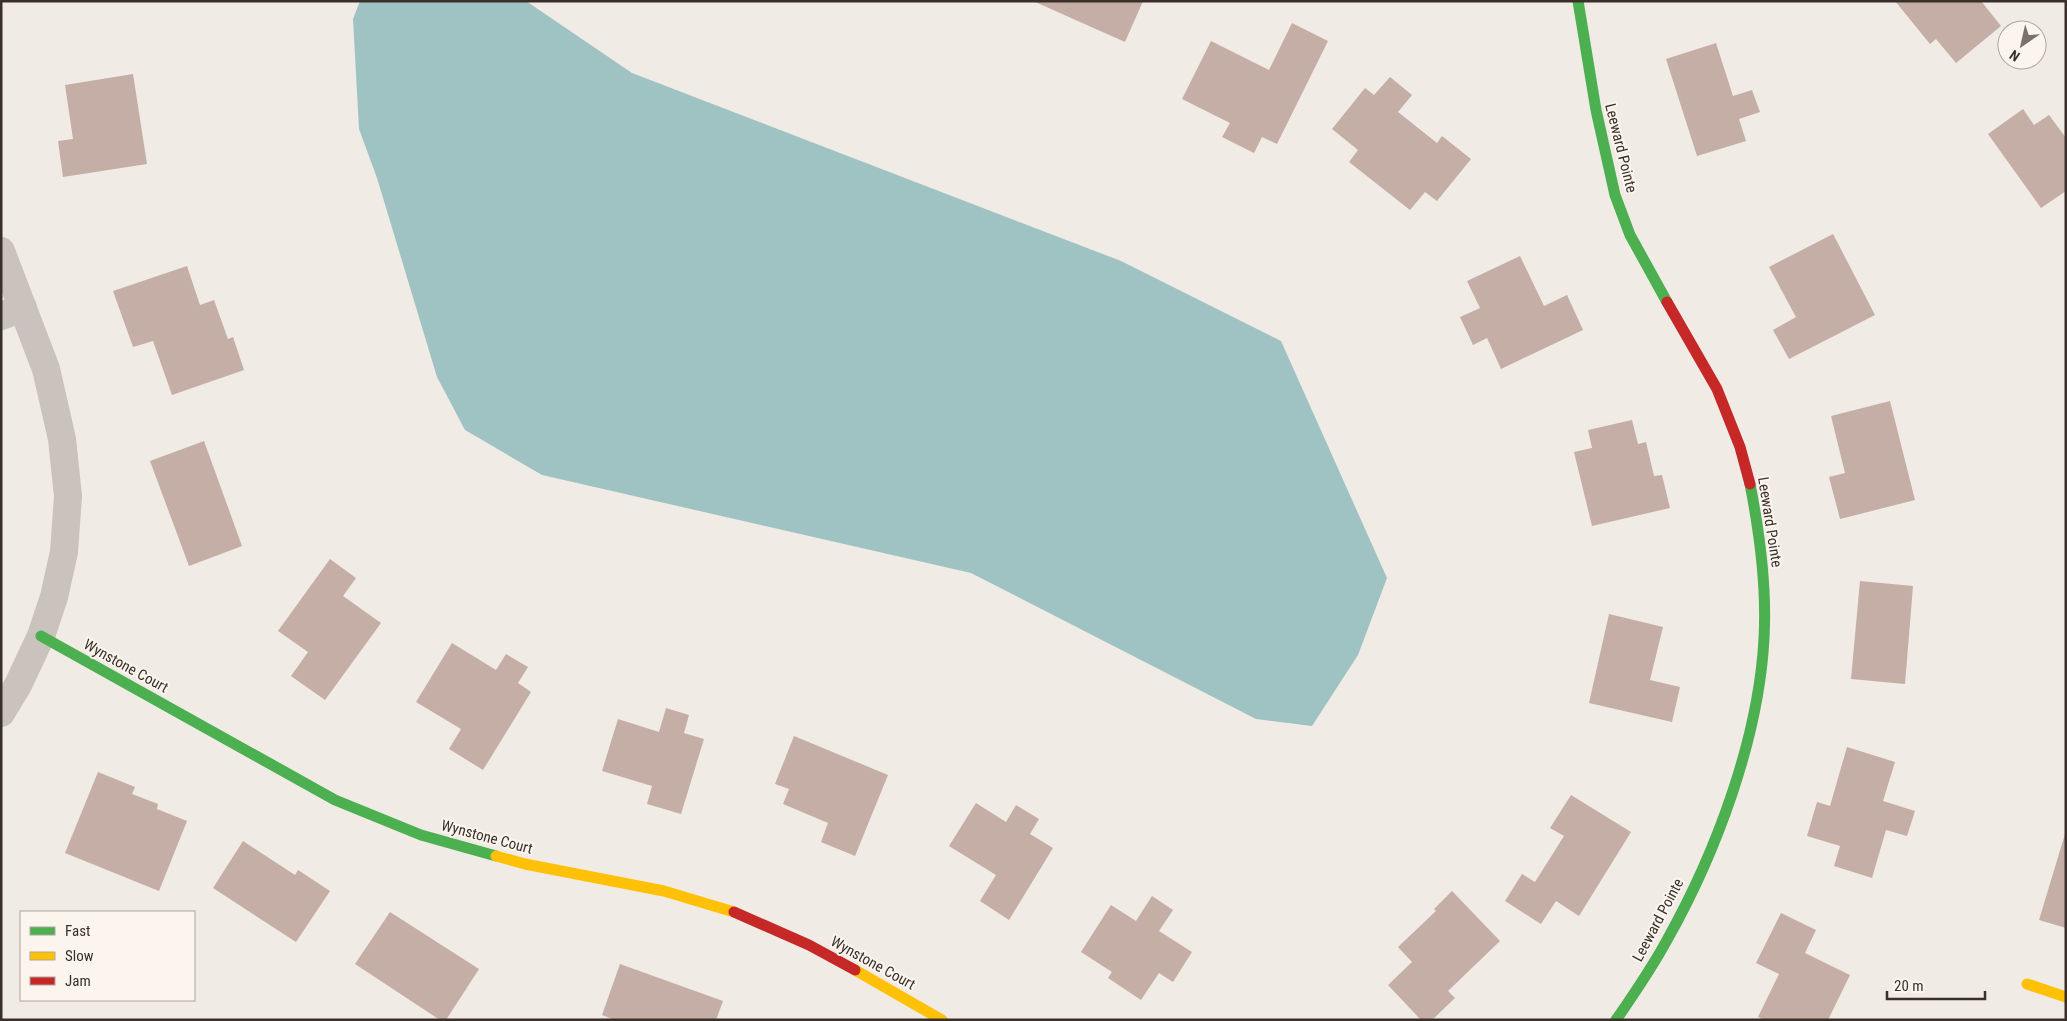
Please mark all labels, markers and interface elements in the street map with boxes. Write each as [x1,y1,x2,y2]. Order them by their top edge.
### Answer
north arrow [1997,20,2047,70]
text: N [2007,47,2023,65]
street label: Leeward Pointe [1601,101,1641,195]
street label: Leeward Pointe [1754,475,1786,569]
street label: Wynstone Court [81,635,171,697]
street label: Wynstone Court [439,816,535,858]
street label: Leeward Pointe [1629,875,1687,965]
legend [20,911,195,1001]
text: Fast [65,922,90,940]
street label: Wynstone Court [828,932,918,994]
text: Slow [65,947,94,965]
scale bar [1887,968,1984,1000]
text: Jam [65,972,91,990]
text: 20 m [1894,977,1924,995]

